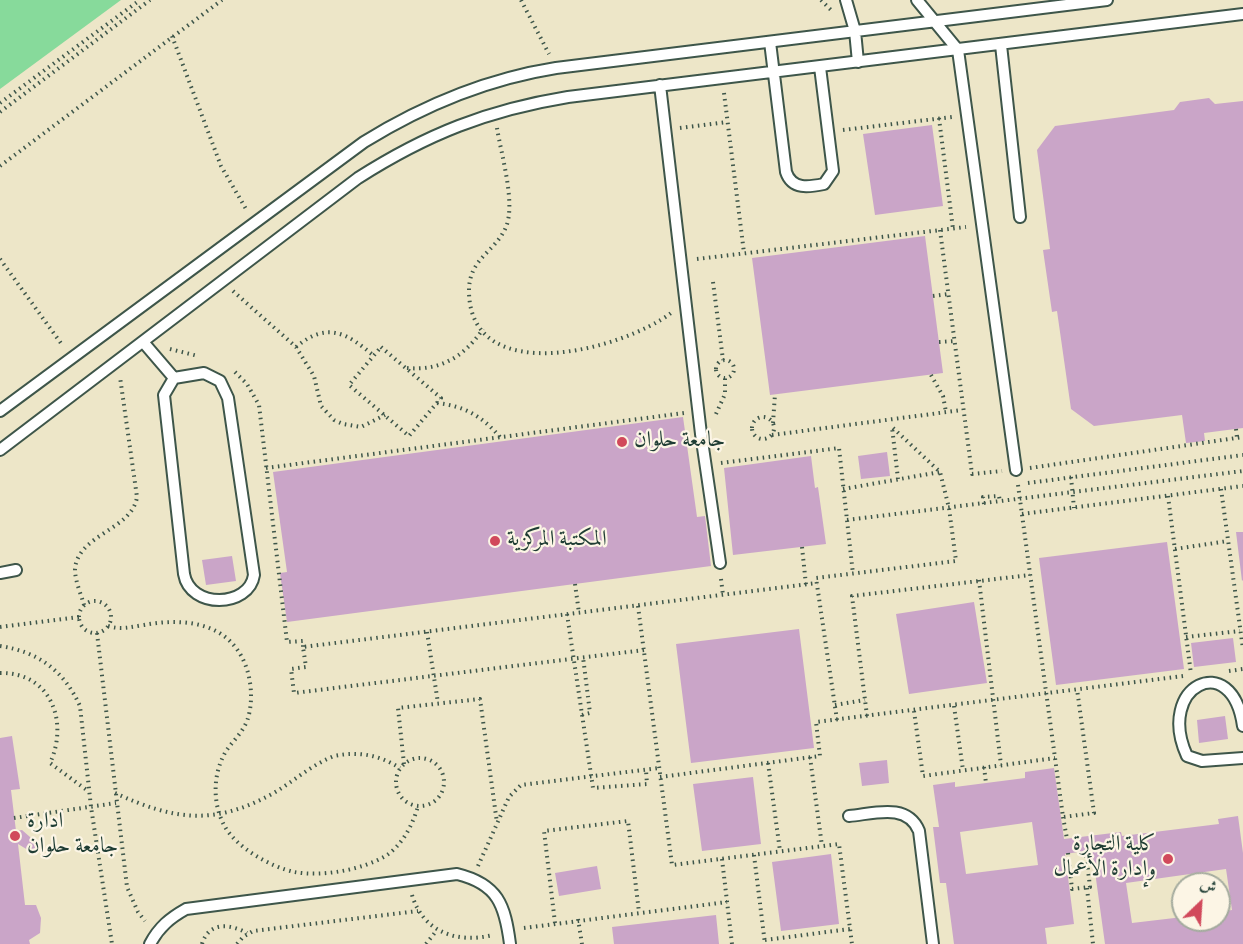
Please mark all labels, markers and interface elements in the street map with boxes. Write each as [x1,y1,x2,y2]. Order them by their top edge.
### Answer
place label: جامعة حلوان [634,429,725,455]
marker: جامعة حلوان [615,435,629,449]
place label: المكتبة المركزية [507,528,607,554]
marker: المكتبة المركزية [488,534,502,548]
place label: ادارة جامعة حلوان [27,810,118,861]
marker: ادارة جامعة حلوان [8,829,22,843]
place label: كلية التجارة وإدارة الأعمال [1053,833,1156,884]
marker: كلية التجارة وإدارة الأعمال [1161,852,1175,866]
north arrow [1171,872,1231,932]
text: ش [1196,873,1220,901]

